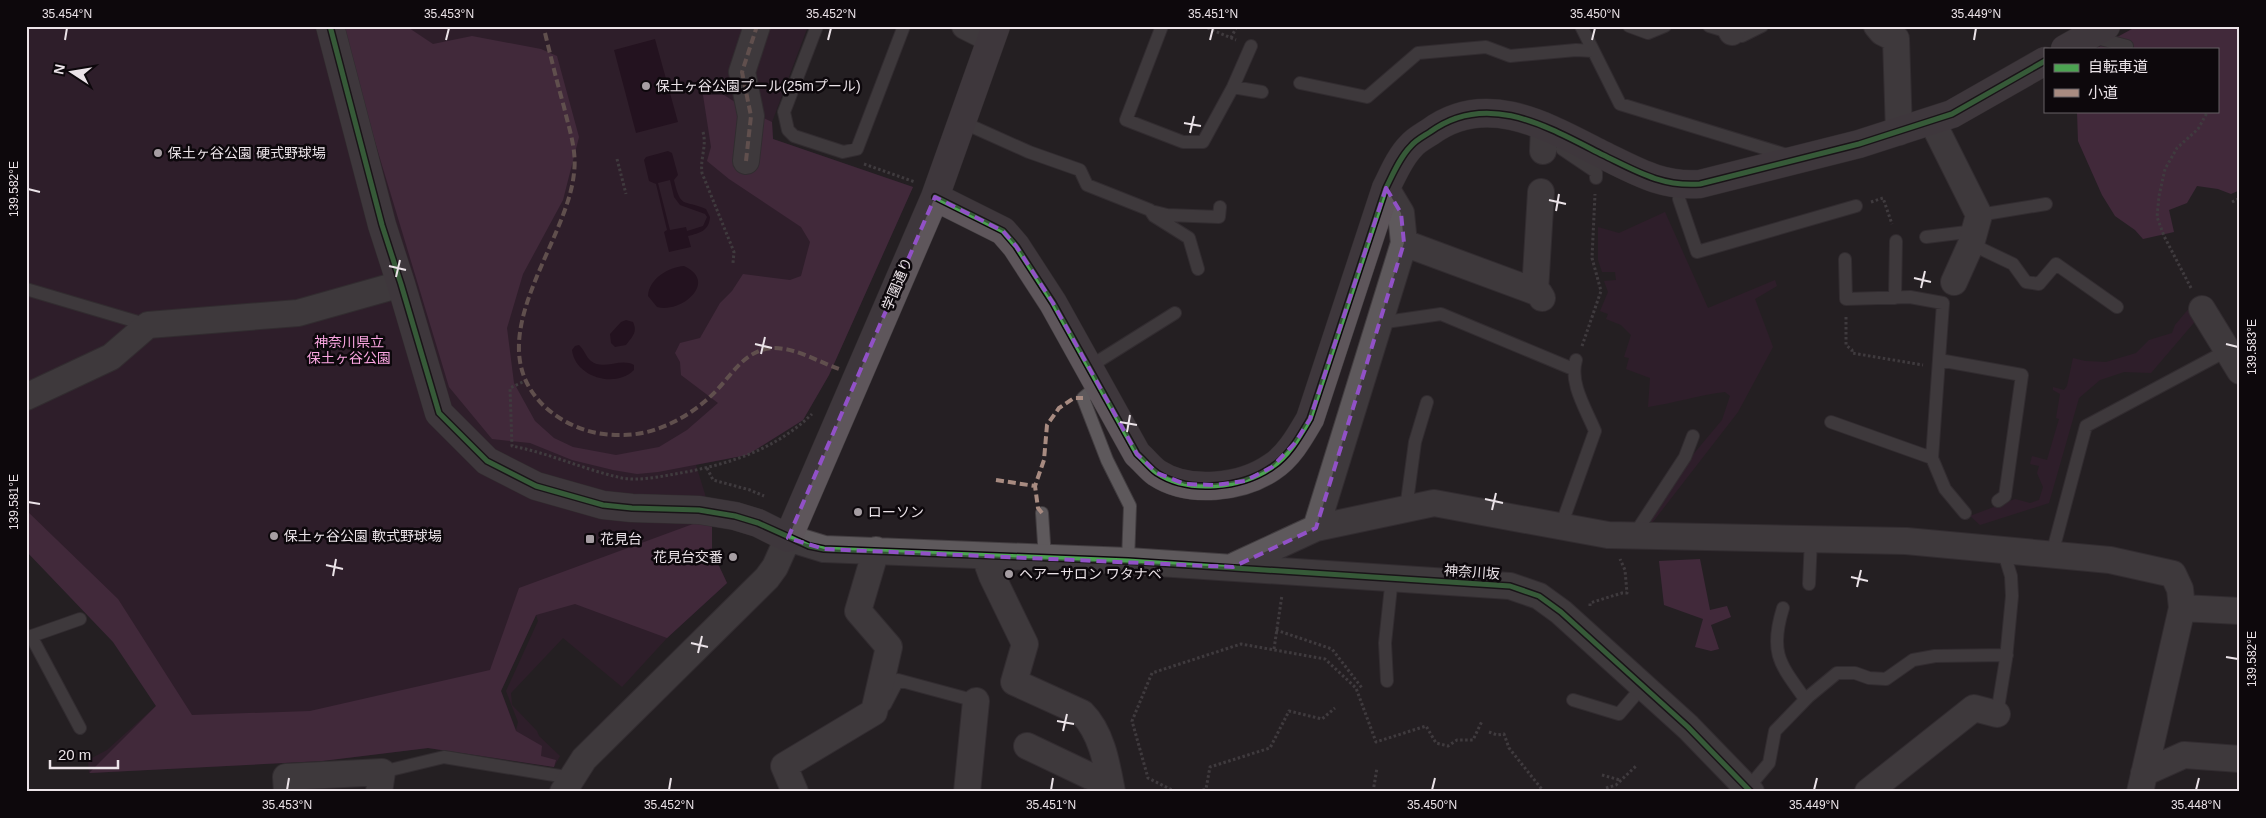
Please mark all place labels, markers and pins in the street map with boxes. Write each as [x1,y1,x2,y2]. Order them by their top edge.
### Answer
place label: 保土ヶ谷公園プール(25mプール) [656,78,861,94]
marker: 保土ヶ谷公園プール(25mプール) [640,80,652,92]
place label: 保土ヶ谷公園 硬式野球場 [168,145,326,161]
marker: 保土ヶ谷公園 硬式野球場 [152,147,164,159]
place label: ローソン [868,504,924,520]
marker: ローソン [852,506,864,518]
place label: 保土ヶ谷公園 軟式野球場 [284,528,442,544]
marker: 保土ヶ谷公園 軟式野球場 [268,530,280,542]
place label: 花見台 [600,531,642,547]
marker: 花見台 [584,533,596,545]
place label: 花見台交番 [653,549,723,565]
marker: 花見台交番 [727,551,739,563]
place label: ヘアーサロン ワタナベ [1019,566,1162,582]
marker: ヘアーサロン ワタナベ [1003,568,1015,580]

